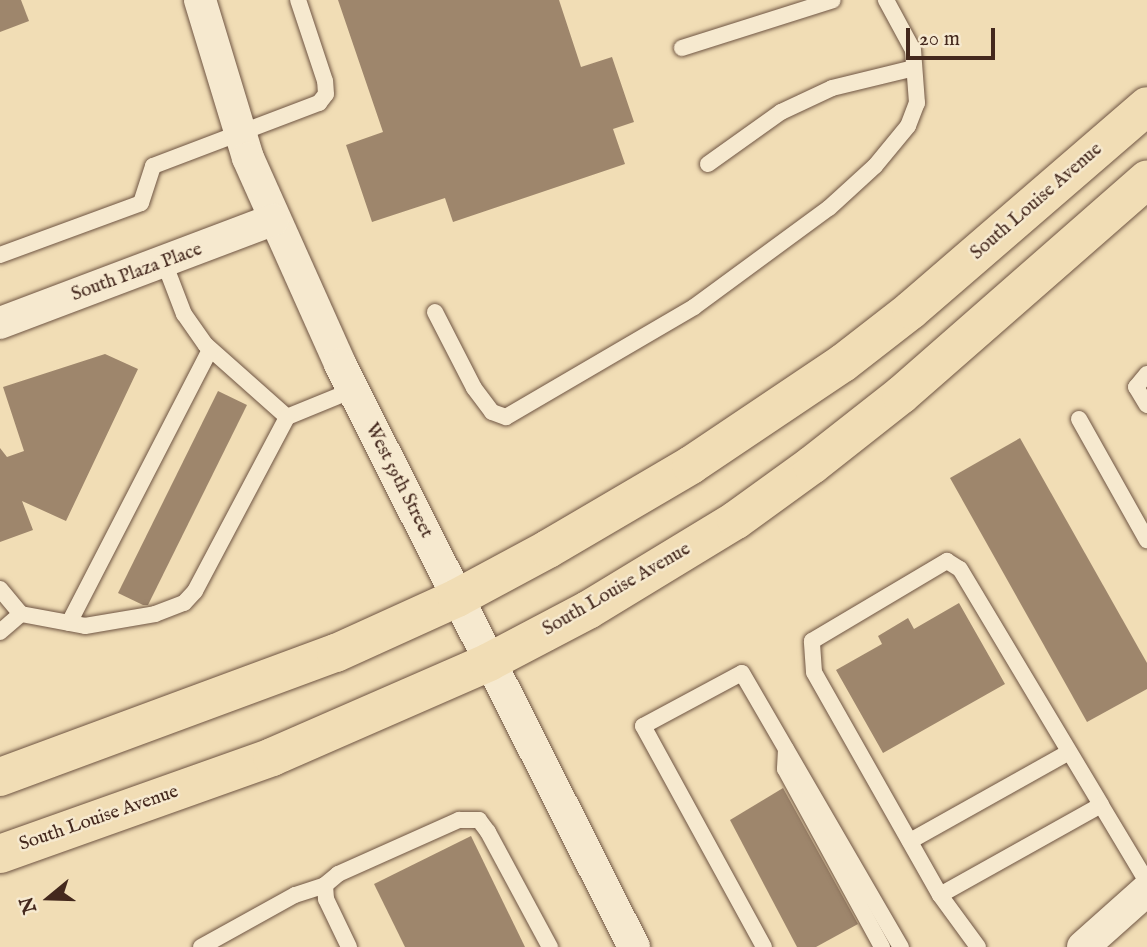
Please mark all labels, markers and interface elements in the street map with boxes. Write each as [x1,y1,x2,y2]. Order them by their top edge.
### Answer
scale bar [909,14,998,58]
text: 20 m [919,26,960,53]
street label: South Louise Avenue [967,139,1107,265]
street label: South Plaza Place [69,239,205,307]
street label: West 59th Street [359,420,437,542]
street label: South Louise Avenue [539,538,695,642]
street label: South Louise Avenue [16,781,182,857]
north arrow [14,863,84,933]
text: N [15,893,43,917]

